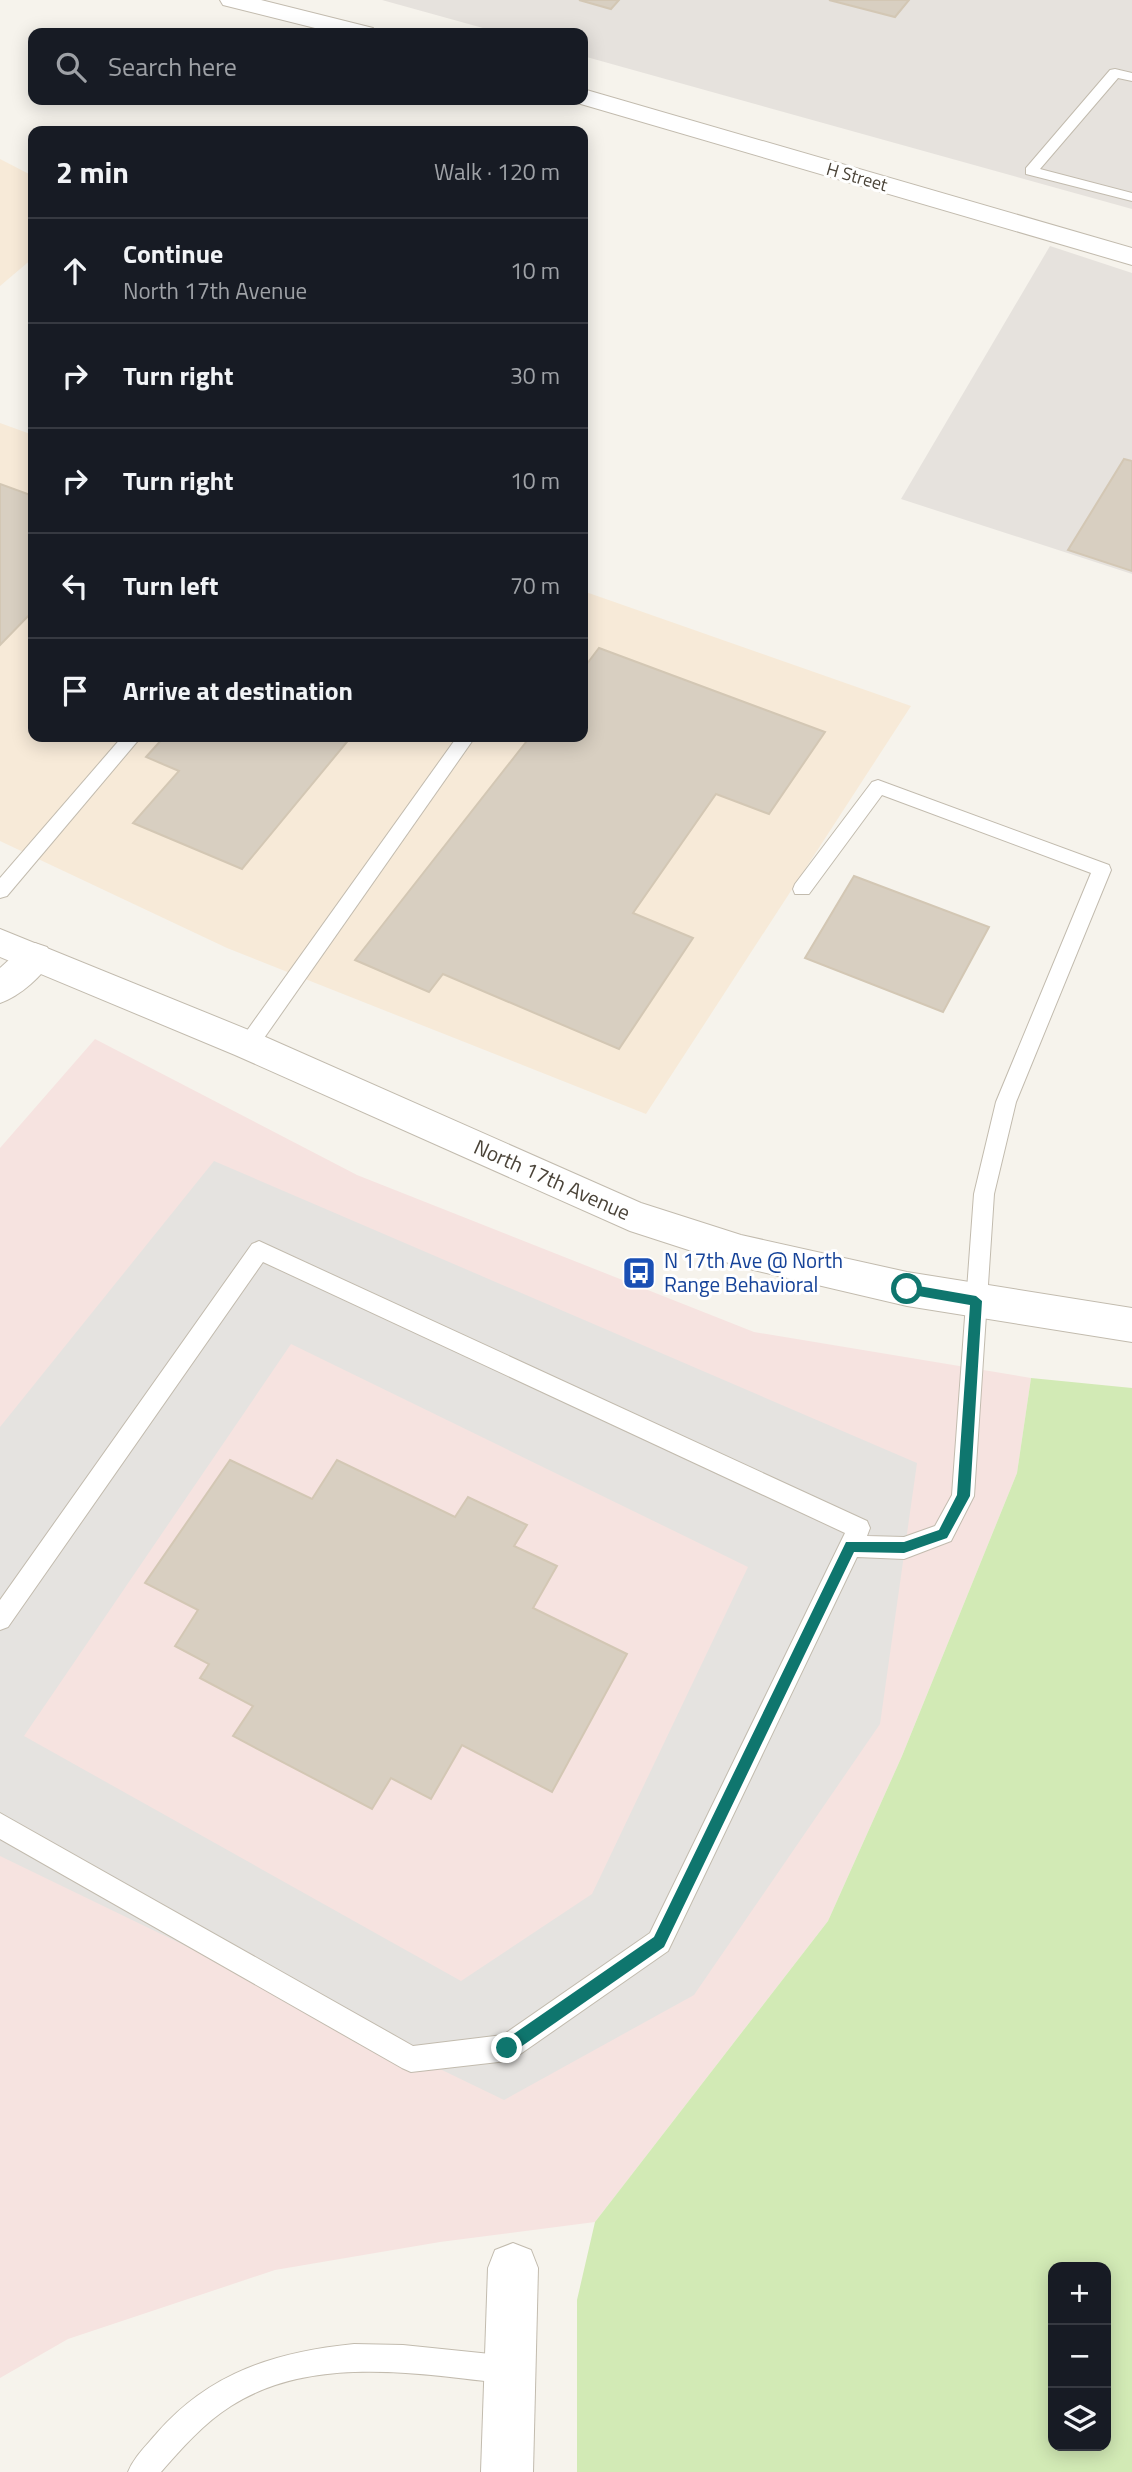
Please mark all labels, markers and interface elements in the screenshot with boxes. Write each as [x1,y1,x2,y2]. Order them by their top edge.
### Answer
search box [28,28,588,105]
text: Search here [108,47,237,86]
icon: search [52,48,90,86]
text: 2 min [56,149,129,195]
text: Walk · 120 m [434,154,560,189]
street label: H Street [823,155,892,198]
text: Continue [123,234,223,273]
icon: ahead [56,252,94,290]
text: 10 m [510,253,560,288]
text: North 17th Avenue [123,273,307,308]
text: Turn right [123,356,234,395]
icon: right [56,357,94,395]
text: 30 m [510,358,560,393]
text: Turn right [123,461,234,500]
icon: right [56,462,94,500]
text: 10 m [510,463,560,498]
text: Turn left [123,566,218,605]
icon: left [56,567,94,605]
text: 70 m [510,568,560,603]
text: Arrive at destination [123,671,353,710]
icon: arrive [56,672,94,710]
street label: North 17th Avenue [469,1130,636,1228]
place label: N 17th Ave @ North Range Behavioral [664,1244,843,1300]
bus stop icon: N 17th Ave @ North Range Behavioral [620,1254,658,1292]
route start [891,1273,922,1304]
route end [491,2032,522,2063]
map controls [1048,2262,1111,2451]
button: + [1048,2262,1111,2325]
button: − [1048,2325,1111,2388]
button: layers [1048,2388,1111,2451]

